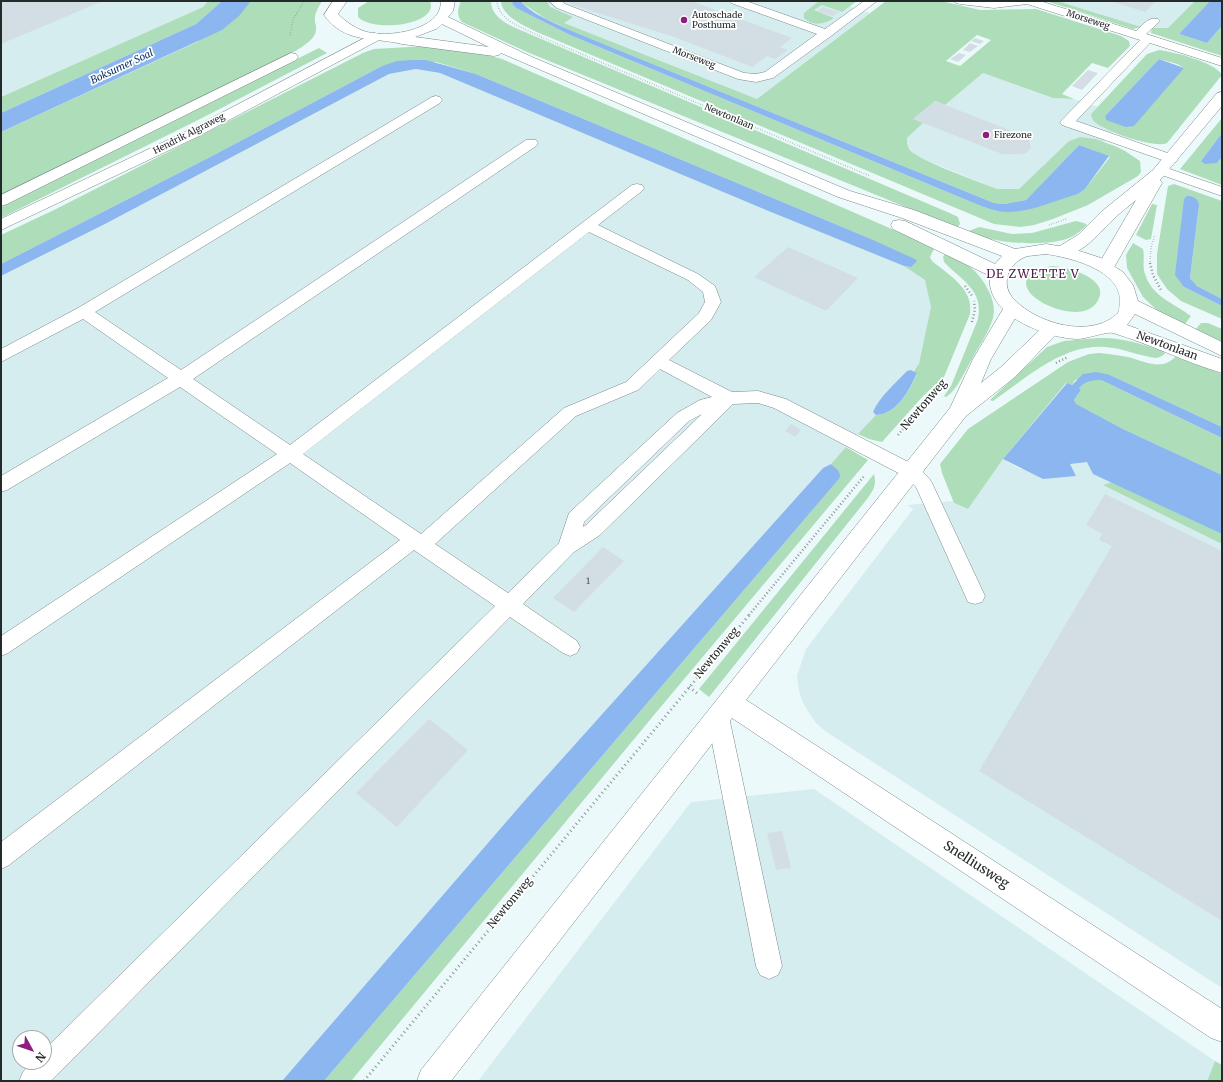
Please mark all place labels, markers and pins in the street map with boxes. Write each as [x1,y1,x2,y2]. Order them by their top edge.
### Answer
place label: Autoschade Posthuma [692,10,742,31]
marker: Autoschade Posthuma [679,15,689,25]
marker: Firezone [981,130,991,140]
place label: Firezone [994,130,1032,140]

